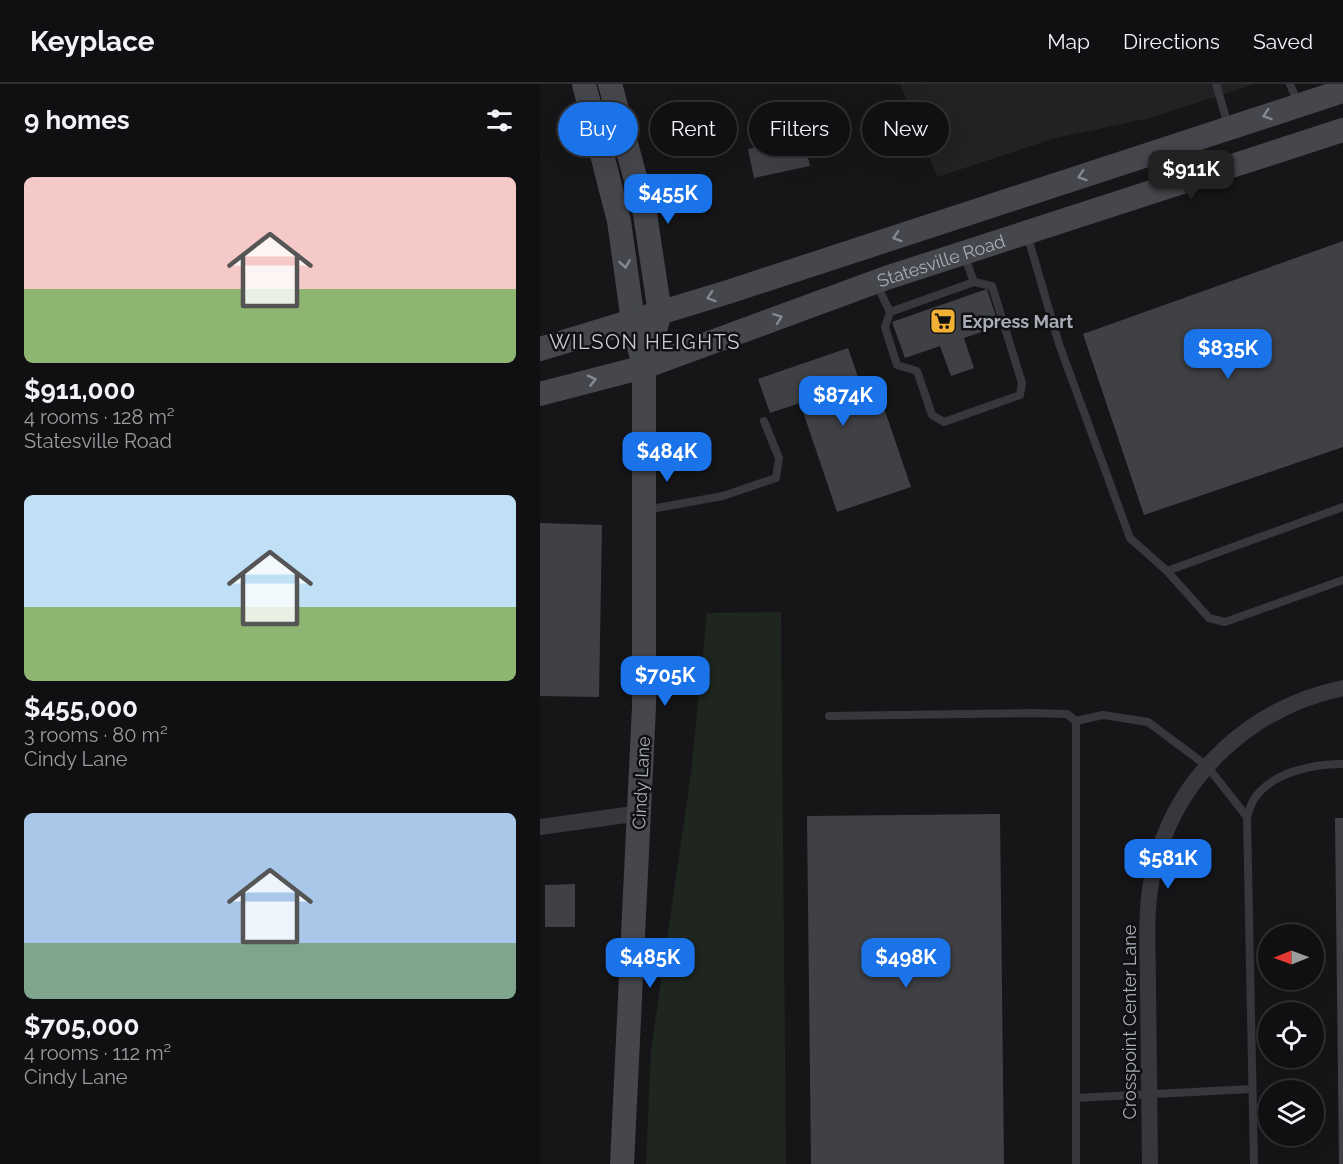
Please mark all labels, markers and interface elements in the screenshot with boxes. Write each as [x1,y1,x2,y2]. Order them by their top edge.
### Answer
text: Keyplace [30,25,155,58]
text: Map [1047,29,1090,54]
text: Directions [1123,29,1220,54]
text: Saved [1253,29,1313,54]
chip: Buy [558,102,638,156]
chip: Rent [650,102,737,156]
chip: Filters [749,102,850,156]
chip: New [862,102,949,156]
icon: filters [483,104,516,137]
text: 9 homes [24,105,130,135]
one-way arrow [1262,108,1273,121]
pin: $911K [1149,150,1233,201]
text: $911K [1162,157,1220,181]
one-way arrow [1077,169,1088,181]
pin: $455K [626,174,710,225]
text: $455K [638,181,698,205]
icon: home [216,216,324,324]
street label: Statesville Road [874,230,1008,291]
one-way arrow [892,230,903,242]
one-way arrow [618,259,630,268]
one-way arrow [706,290,717,302]
supermarket icon: Express Mart [928,306,958,336]
place label: Express Mart [962,311,1073,332]
one-way arrow [772,312,783,325]
pin: $835K [1186,329,1270,380]
district label: WILSON HEIGHTS [549,330,741,354]
text: $835K [1198,336,1258,360]
text: $911,000 [24,375,135,405]
one-way arrow [586,375,597,387]
pin: $874K [801,376,885,427]
text: $874K [813,383,873,407]
text: 4 rooms · 128 m² [24,405,175,429]
text: Statesville Road [24,429,172,453]
pin: $484K [625,432,709,483]
text: $484K [637,439,697,463]
icon: home [216,534,324,642]
pin: $705K [623,656,707,707]
text: $705K [635,663,695,687]
text: $455,000 [24,693,138,723]
text: 3 rooms · 80 m² [24,723,168,747]
street label: Cindy Lane [628,735,654,830]
text: Cindy Lane [24,747,128,771]
pin: $581K [1126,839,1210,890]
text: $581K [1138,846,1198,870]
icon: home [216,852,324,960]
street label: Crosspoint Center Lane [1119,924,1140,1119]
north arrow [1258,924,1324,990]
map controls [1258,924,1324,1146]
pin: $485K [608,938,692,989]
pin: $498K [864,938,948,989]
text: $485K [620,945,680,969]
text: $498K [875,945,937,969]
button: locate [1258,1002,1324,1068]
text: $705,000 [24,1011,139,1041]
text: 4 rooms · 112 m² [24,1041,171,1065]
text: Cindy Lane [24,1065,128,1089]
button: layers [1258,1080,1324,1146]

